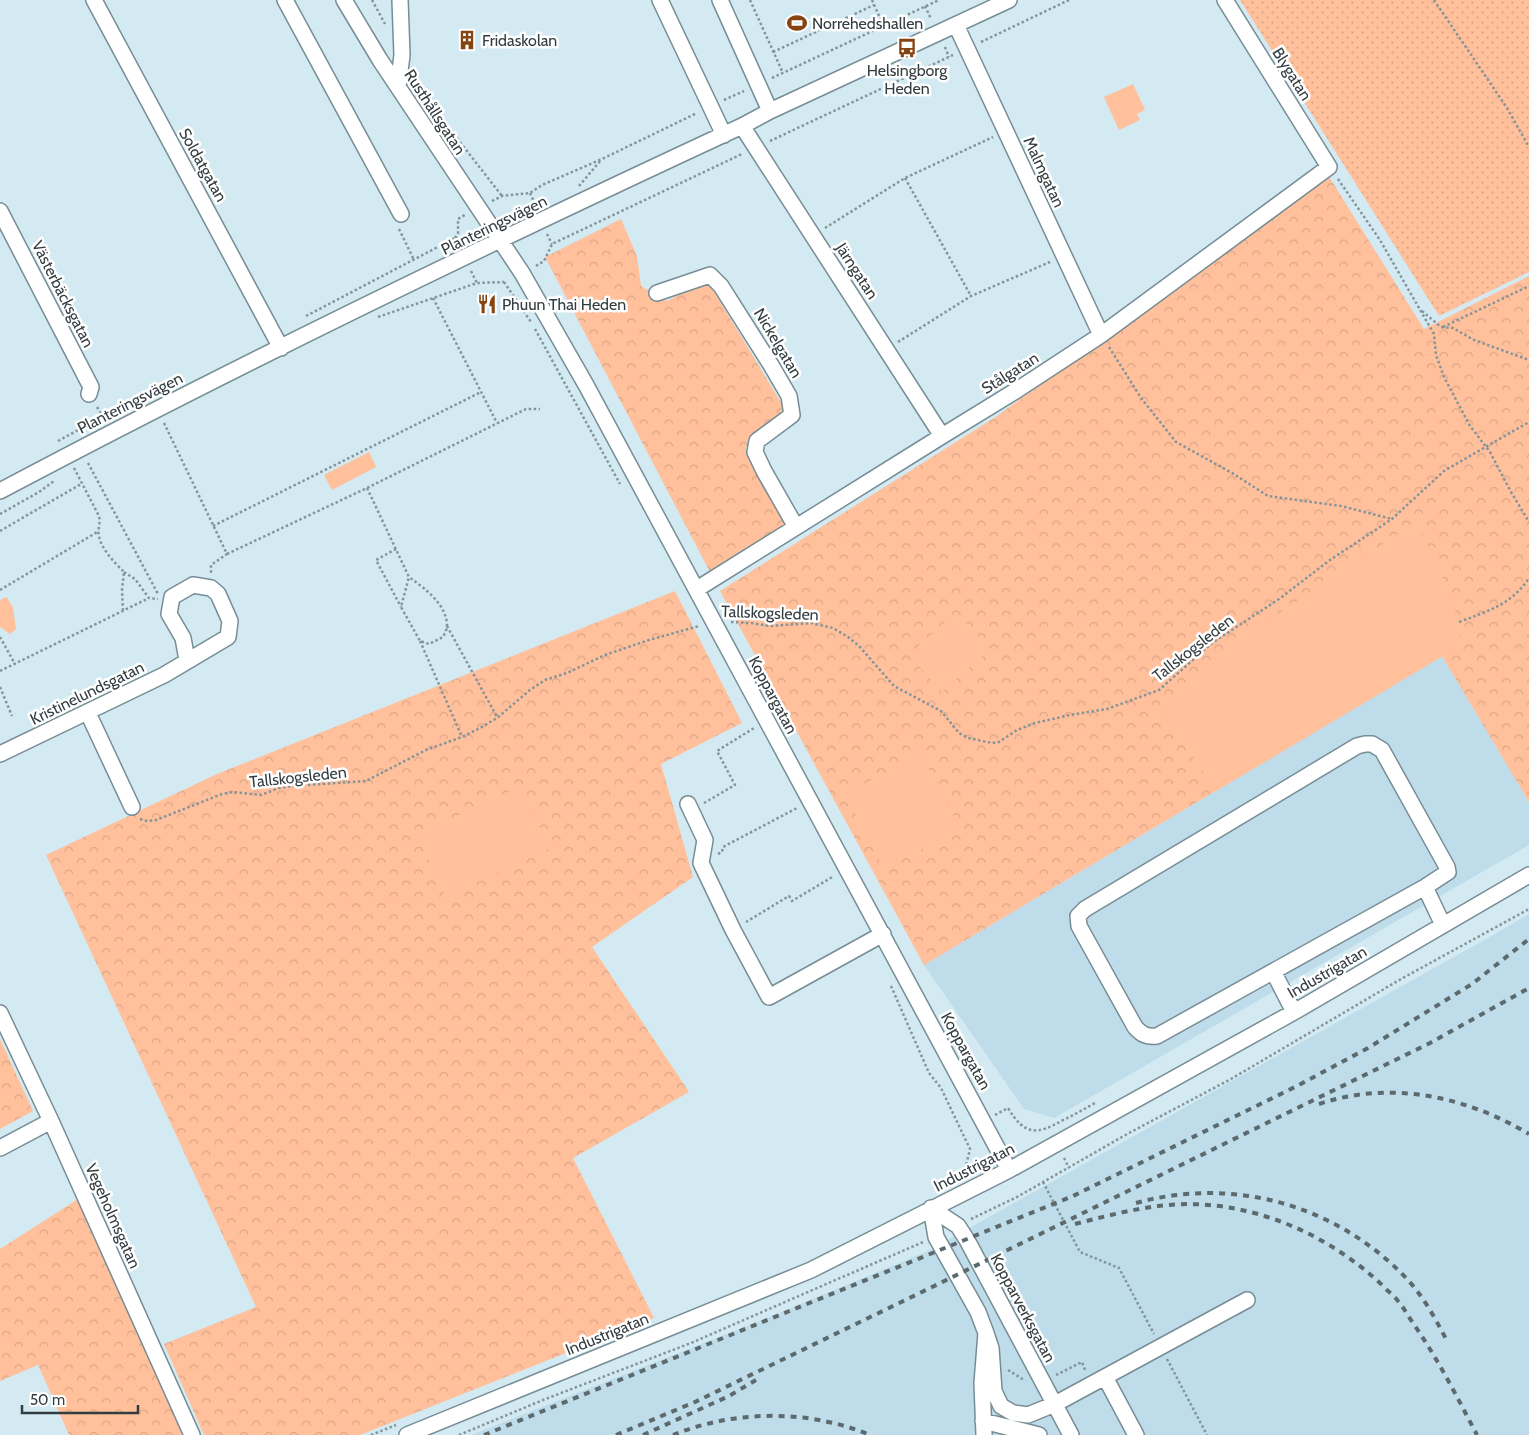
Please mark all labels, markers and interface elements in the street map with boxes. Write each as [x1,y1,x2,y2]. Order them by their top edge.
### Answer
sports icon: Norrehedshallen [786,12,808,34]
place label: Norrehedshallen [812,14,923,33]
building icon: Fridaskolan [456,29,478,51]
place label: Fridaskolan [482,31,557,50]
bus stop icon: Helsingborg Heden [896,37,918,59]
street label: Blygatan [1268,44,1316,104]
place label: Helsingborg Heden [867,61,948,98]
street label: Rusthållsgatan [400,66,470,158]
street label: Soldatgatan [175,125,231,205]
street label: Malmgatan [1019,134,1069,210]
street label: Planteringsvägen [438,191,550,259]
street label: Västerbäcksgatan [28,238,98,351]
street label: Järngatan [831,239,882,303]
restaurant icon: Phuun Thai Heden [476,293,498,315]
place label: Phuun Thai Heden [502,295,626,314]
street label: Nickelgatan [750,305,806,381]
street label: Stålgatan [978,348,1042,398]
street label: Planteringsvägen [74,368,186,438]
street label: Tallskogsleden [721,602,819,624]
street label: Tallskogsleden [1149,610,1237,686]
street label: Koppargatan [745,653,801,737]
street label: Kristinelundsgatan [27,657,147,729]
street label: Tallskogsleden [249,762,348,792]
street label: Industrigatan [1284,942,1370,1002]
street label: Koppargatan [937,1009,995,1093]
street label: Industrigatan [930,1139,1018,1195]
street label: Vegeholmsgatan [81,1161,145,1271]
street label: Kopparverksgatan [986,1250,1060,1366]
street label: Industrigatan [563,1309,651,1359]
scale bar [22,1382,139,1414]
text: 50 m [30,1391,65,1409]

